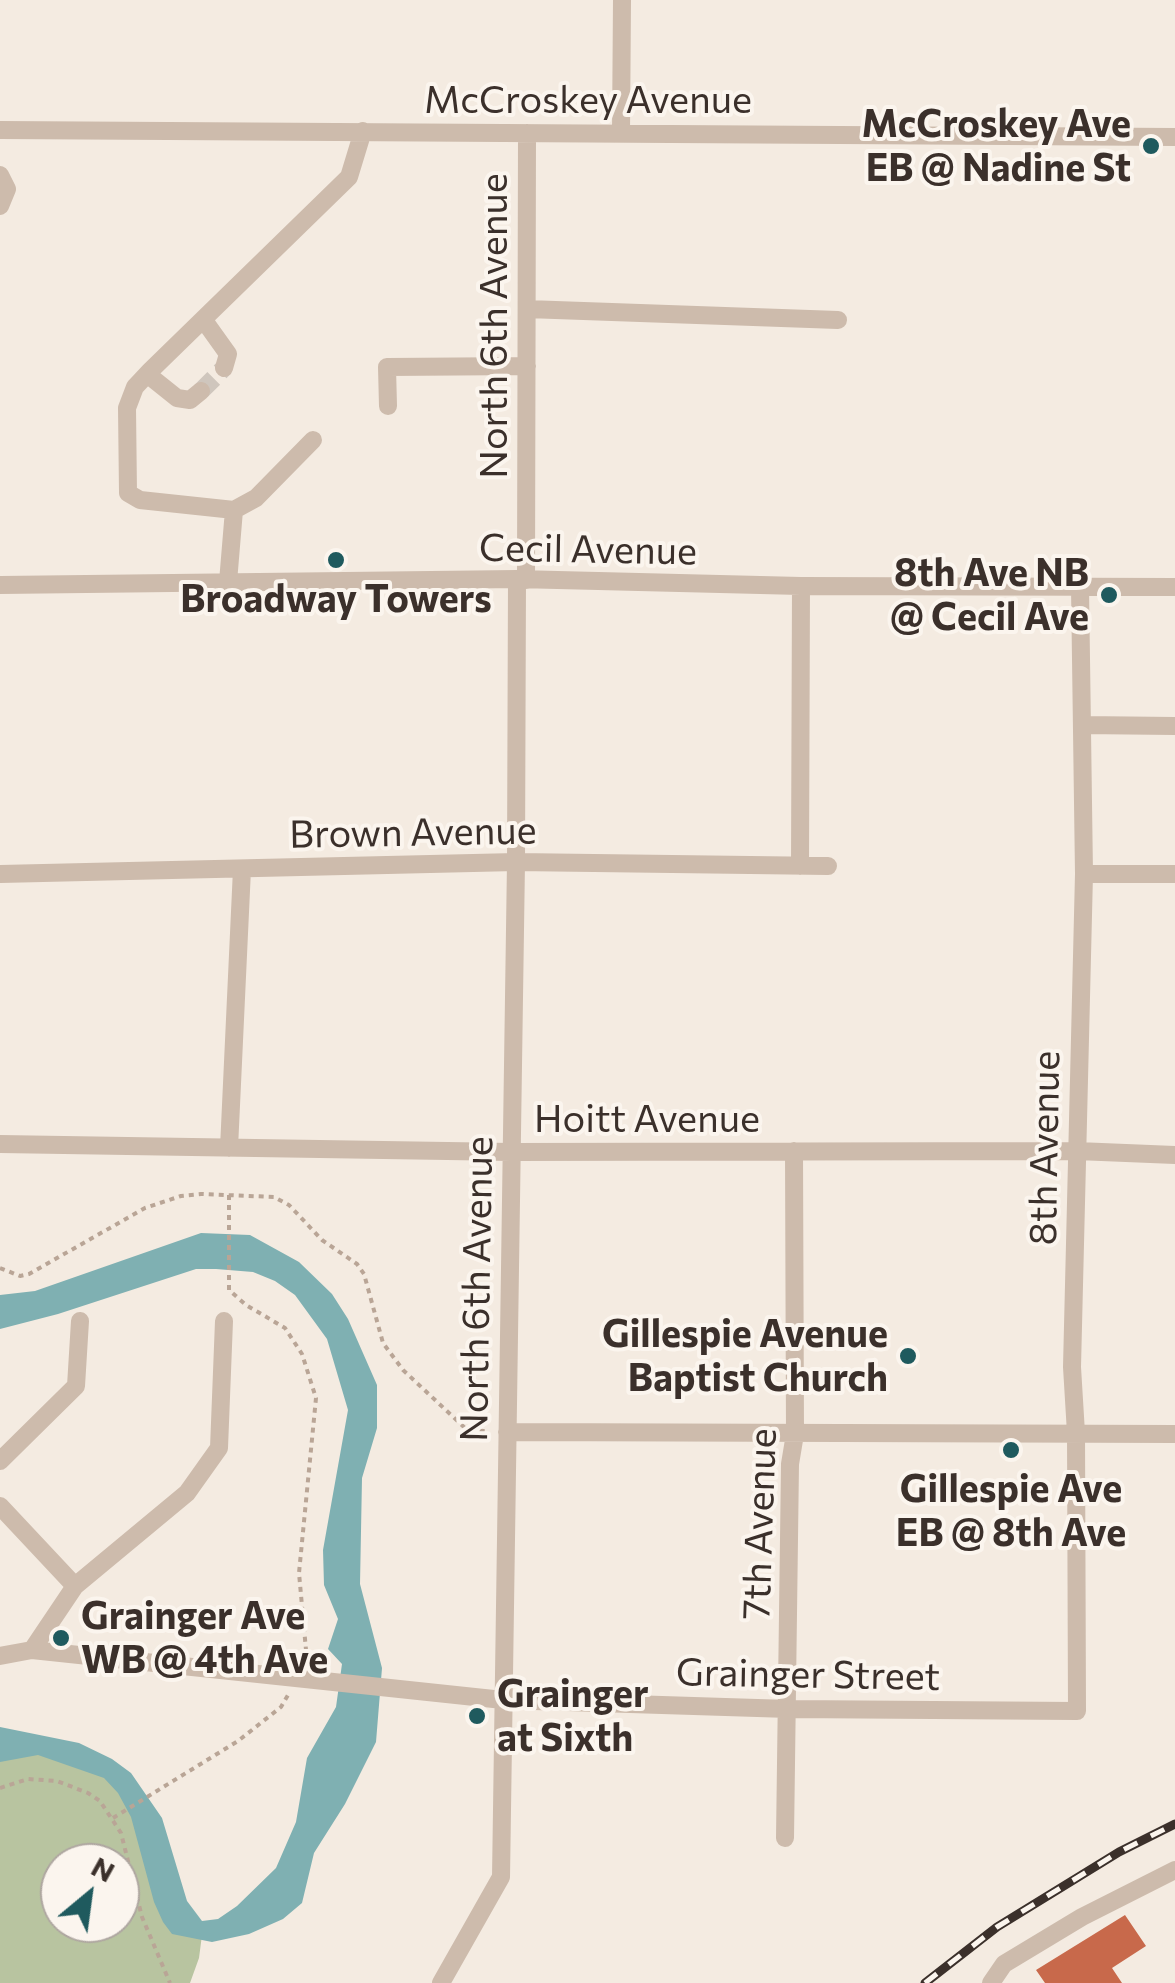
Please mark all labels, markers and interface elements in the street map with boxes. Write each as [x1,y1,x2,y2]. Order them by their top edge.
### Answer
street label: McCroskey Avenue [424,77,752,123]
place label: McCroskey Ave EB @ Nadine St [861,101,1131,190]
marker: McCroskey Ave EB @ Nadine St [1140,135,1162,157]
street label: North 6th Avenue [471,173,517,479]
street label: Cecil Avenue [479,525,697,575]
marker: Broadway Towers [325,549,347,571]
place label: 8th Ave NB @ Cecil Ave [890,550,1089,640]
place label: Broadway Towers [180,576,492,622]
marker: 8th Ave NB @ Cecil Ave [1098,584,1120,606]
street label: Brown Avenue [289,808,537,858]
street label: 8th Avenue [1021,1050,1069,1246]
street label: Hoitt Avenue [534,1096,760,1142]
street label: North 6th Avenue [452,1136,502,1442]
place label: Gillespie Avenue Baptist Church [602,1311,888,1400]
marker: Gillespie Avenue Baptist Church [897,1345,919,1367]
street label: 7th Avenue [734,1428,786,1620]
marker: Gillespie Ave EB @ 8th Ave [1000,1439,1022,1461]
place label: Gillespie Ave EB @ 8th Ave [896,1466,1126,1556]
place label: Grainger Ave WB @ 4th Ave [81,1593,328,1682]
marker: Grainger Ave WB @ 4th Ave [50,1627,72,1649]
street label: Grainger Street [676,1650,940,1700]
place label: Grainger at Sixth [497,1671,649,1760]
marker: Grainger at Sixth [466,1705,488,1727]
north arrow [40,1843,140,1943]
text: N [86,1849,121,1888]

